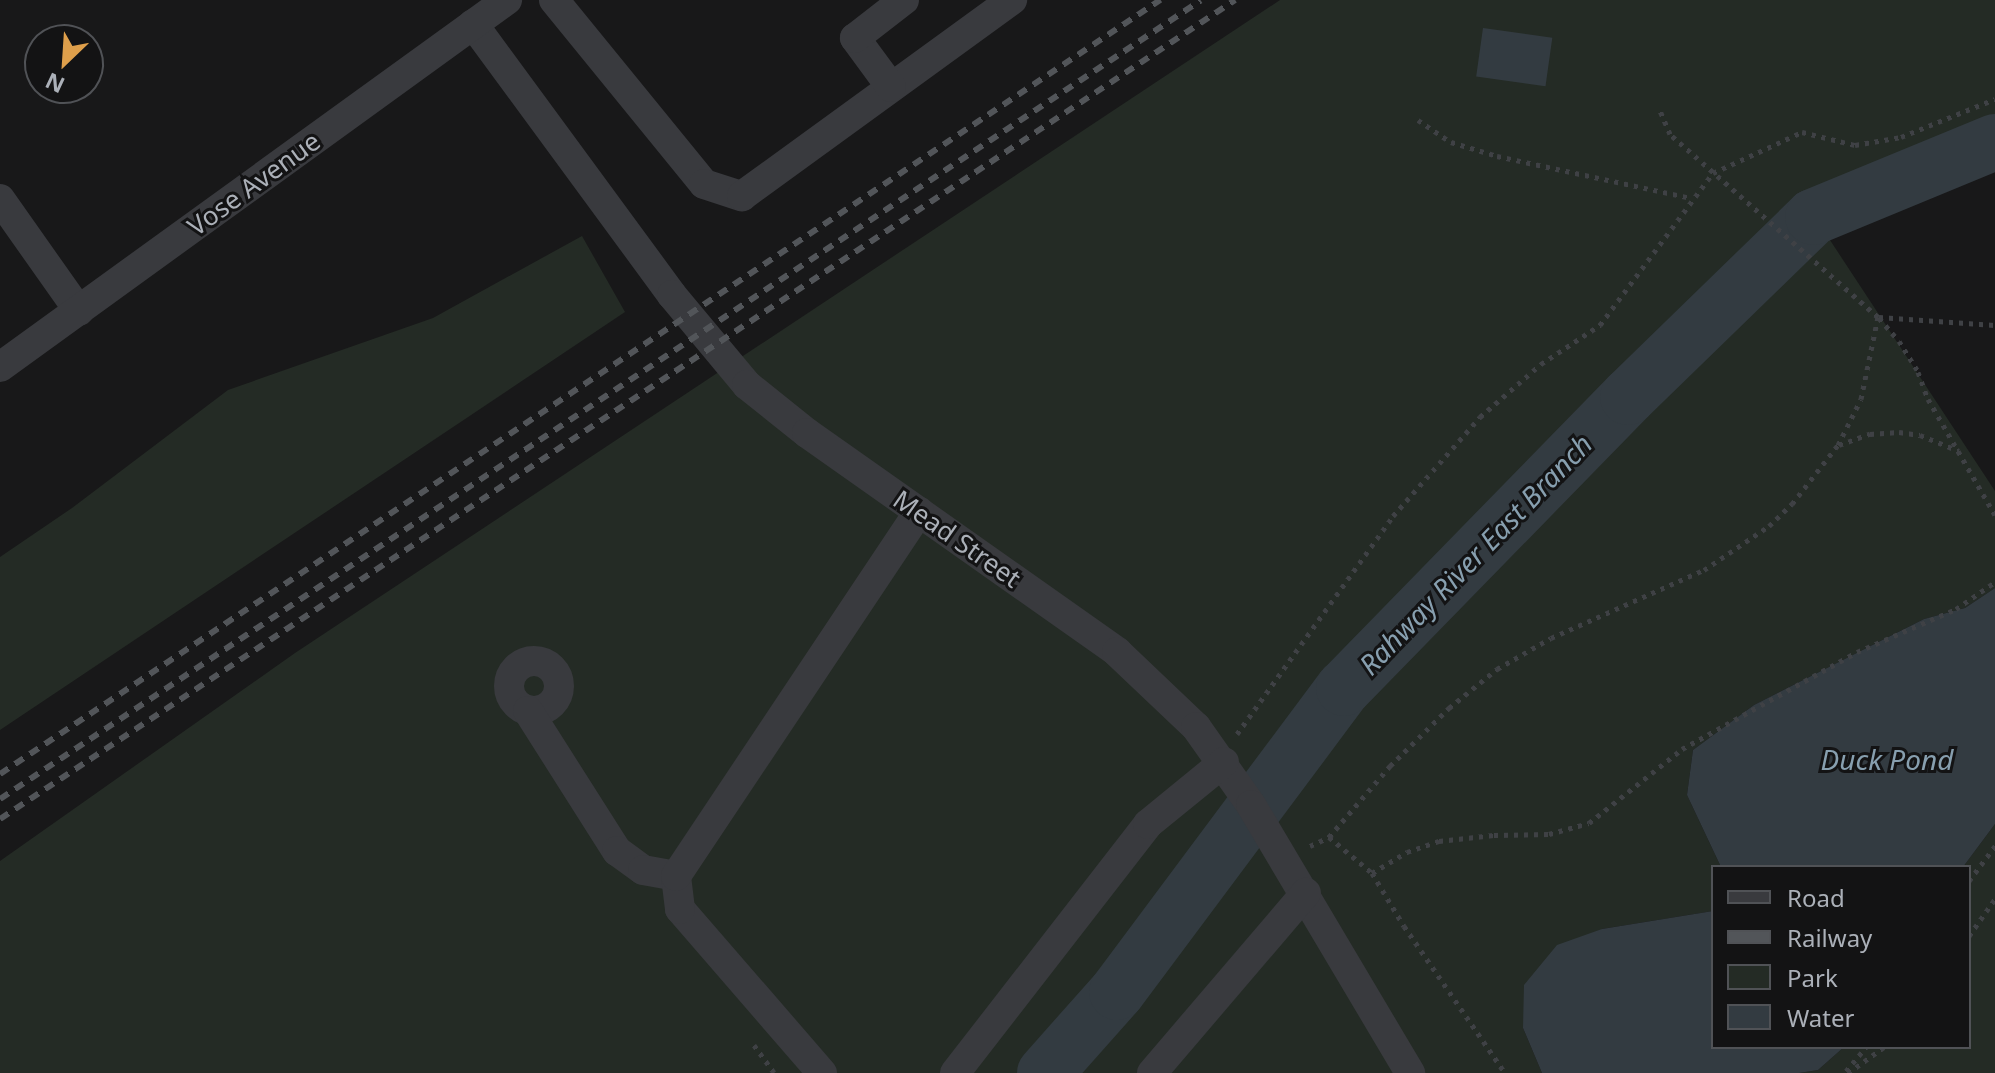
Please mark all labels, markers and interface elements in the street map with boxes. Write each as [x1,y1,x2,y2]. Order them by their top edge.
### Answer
north arrow [24,24,104,104]
text: N [40,67,69,101]
street label: Vose Avenue [182,126,326,242]
water label: Rahway River East Branch [1352,427,1598,681]
street label: Mead Street [887,484,1027,594]
water label: Duck Pond [1821,742,1953,776]
legend [1711,865,1971,1049]
text: Road [1787,881,1845,914]
text: Railway [1787,921,1872,954]
text: Park [1787,961,1838,994]
text: Water [1787,1001,1854,1034]

